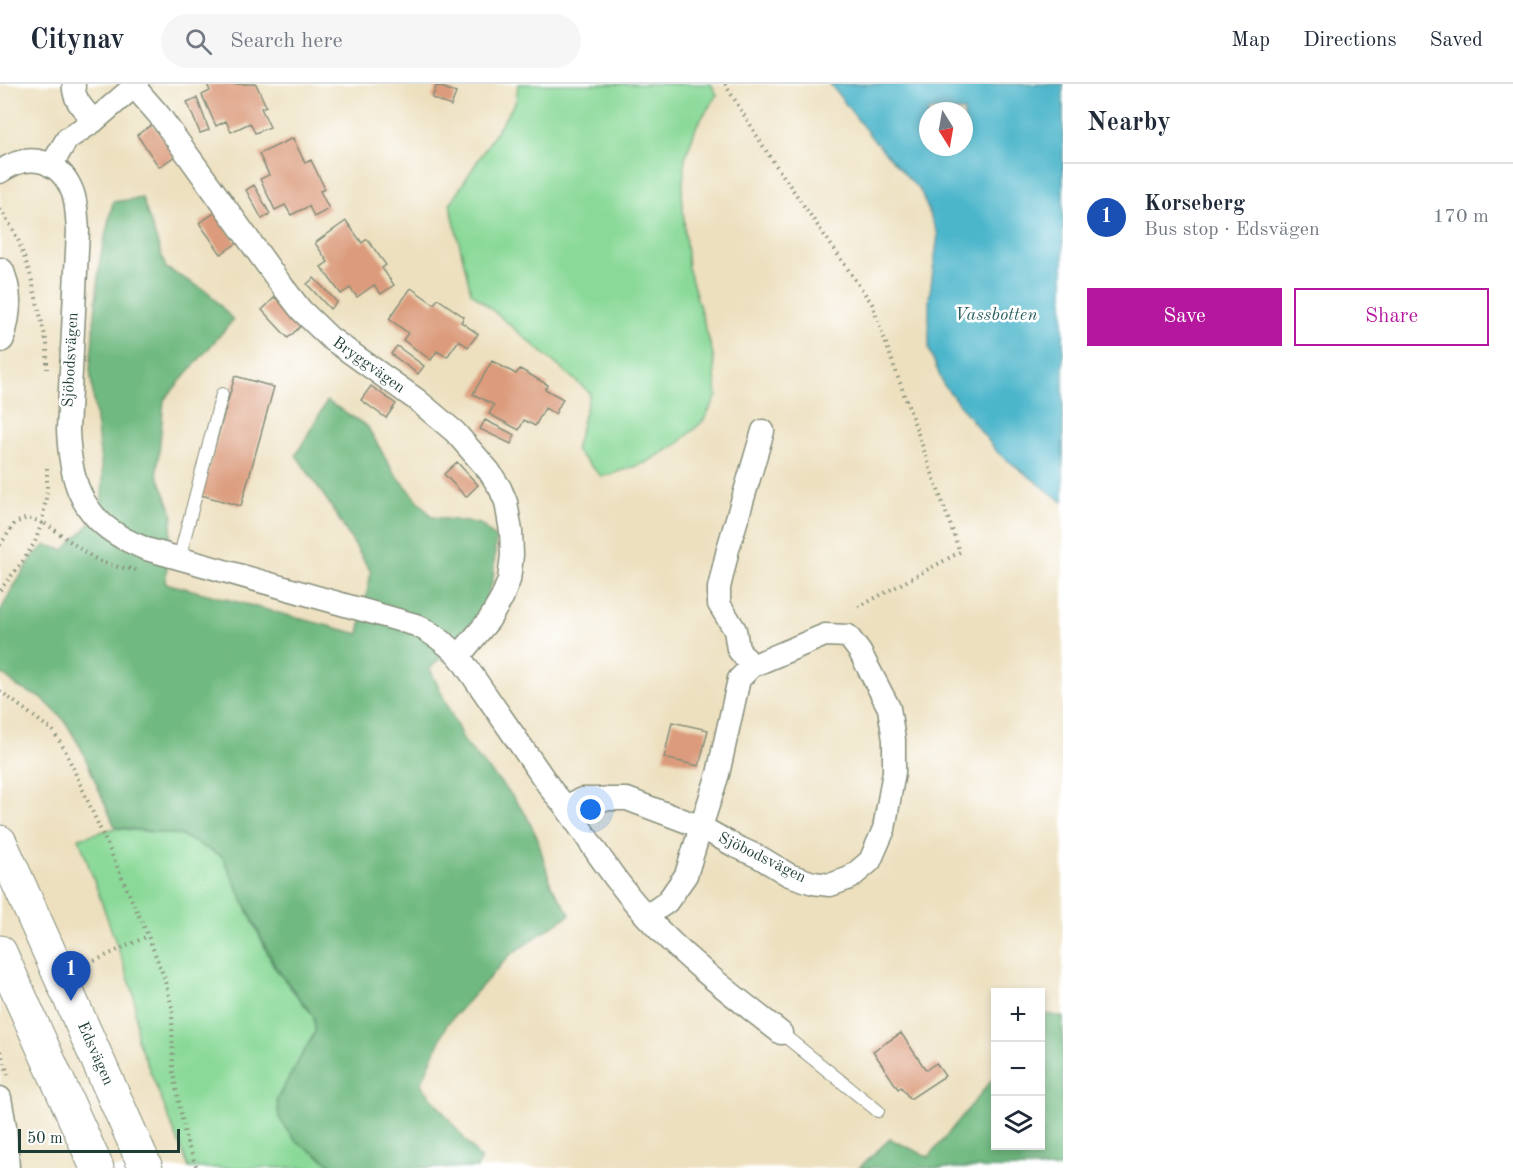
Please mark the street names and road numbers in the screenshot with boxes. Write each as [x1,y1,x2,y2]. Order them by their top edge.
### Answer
street label: Sjöbodsvägen [61,312,82,408]
street label: Bryggvägen [330,334,408,397]
street label: Sjöbodsvägen [716,830,809,886]
street label: Edsvägen [74,1020,116,1088]

